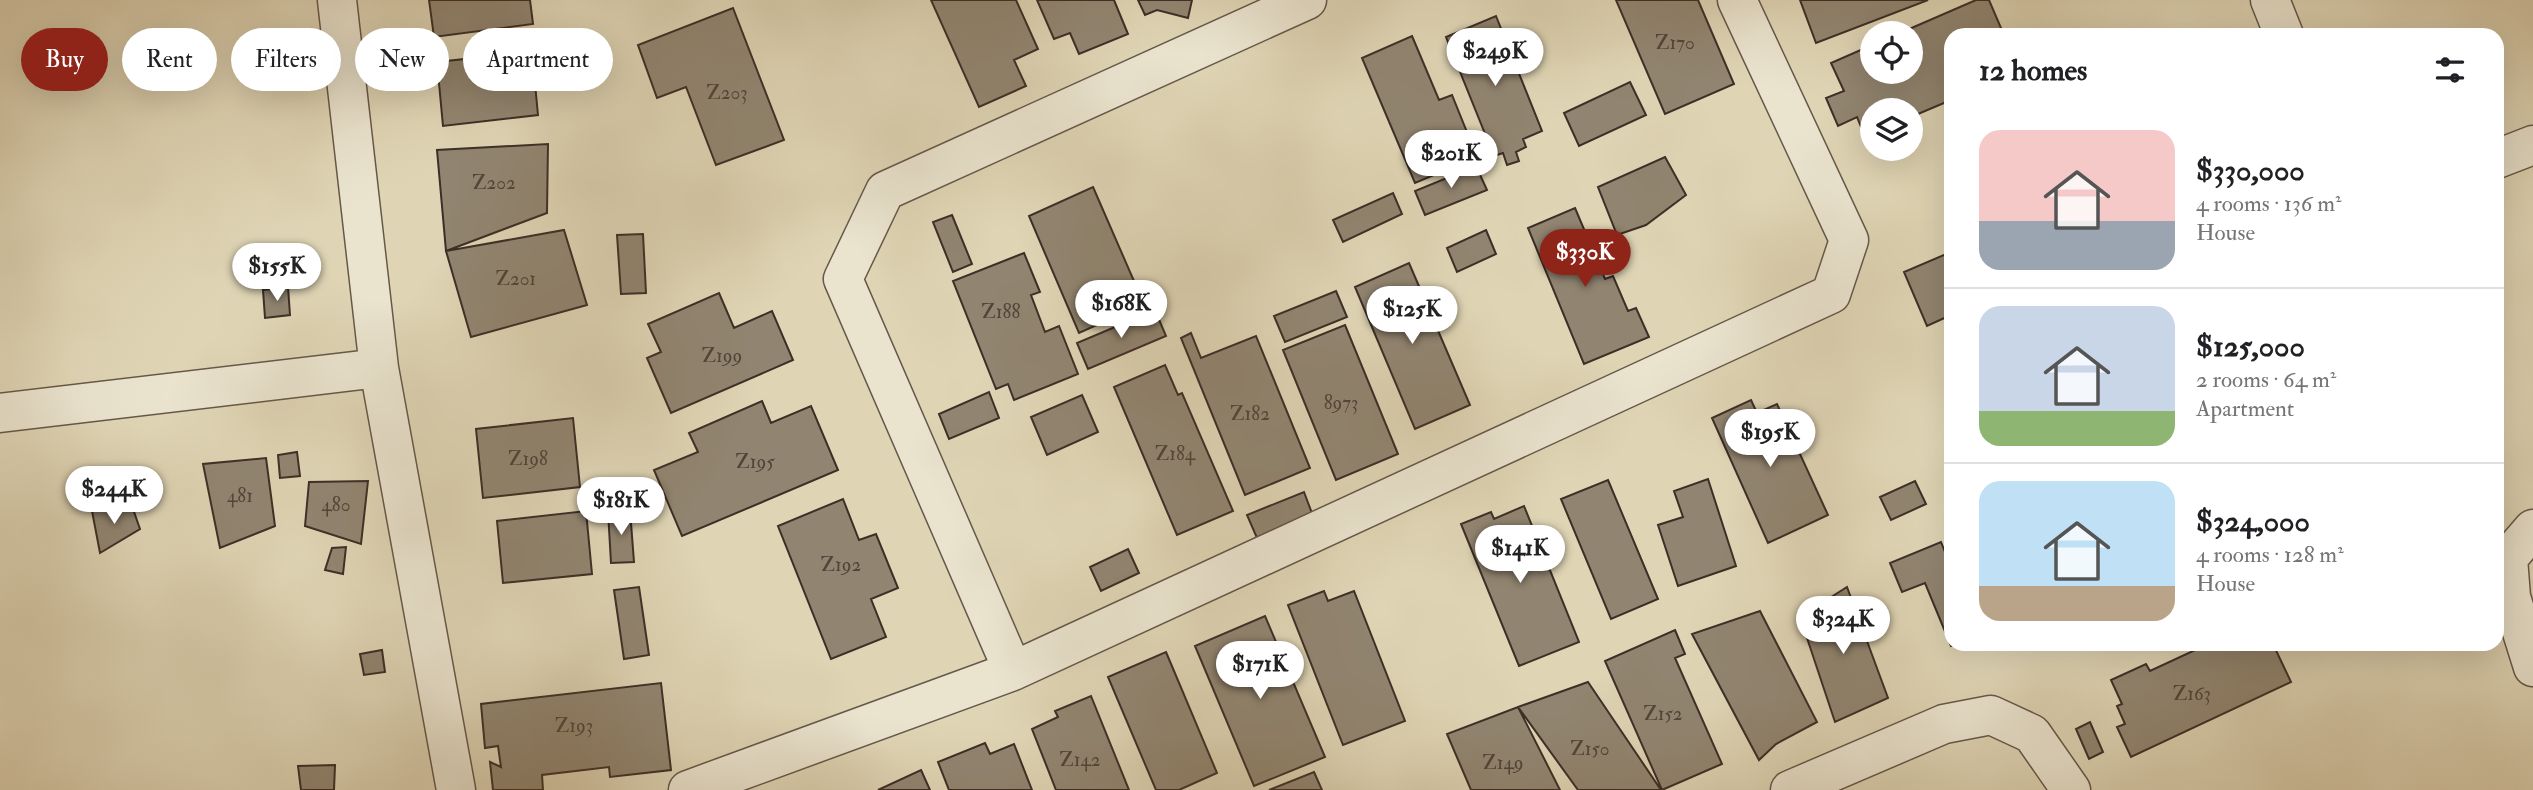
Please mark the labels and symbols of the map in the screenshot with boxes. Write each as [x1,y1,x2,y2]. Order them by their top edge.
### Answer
pin: $249K [1446,28,1544,88]
house number: Z170 [1655,31,1695,55]
house number: Z203 [707,81,747,105]
pin: $201K [1402,130,1500,190]
house number: Z202 [472,171,516,195]
pin: $330K [1536,230,1634,289]
pin: $155K [228,244,326,303]
house number: Z201 [496,267,536,291]
pin: $168K [1072,280,1170,340]
pin: $125K [1363,286,1461,346]
house number: Z188 [982,300,1021,324]
house number: Z199 [702,344,742,368]
house number: 8973 [1324,391,1358,415]
house number: Z182 [1230,402,1270,426]
pin: $195K [1721,410,1819,469]
house number: Z184 [1155,442,1196,466]
house number: Z198 [508,447,548,471]
house number: Z195 [735,450,775,474]
pin: $244K [65,466,163,526]
pin: $181K [572,477,670,537]
house number: 481 [227,484,253,508]
house number: 480 [322,493,350,517]
pin: $141K [1471,526,1569,585]
house number: Z192 [821,553,861,577]
pin: $324K [1794,596,1892,656]
pin: $171K [1211,642,1309,701]
house number: Z163 [2173,682,2211,706]
house number: Z152 [1644,702,1682,726]
house number: Z193 [555,714,593,738]
house number: Z150 [1571,737,1609,761]
house number: Z142 [1060,748,1100,772]
house number: Z149 [1482,751,1524,775]

